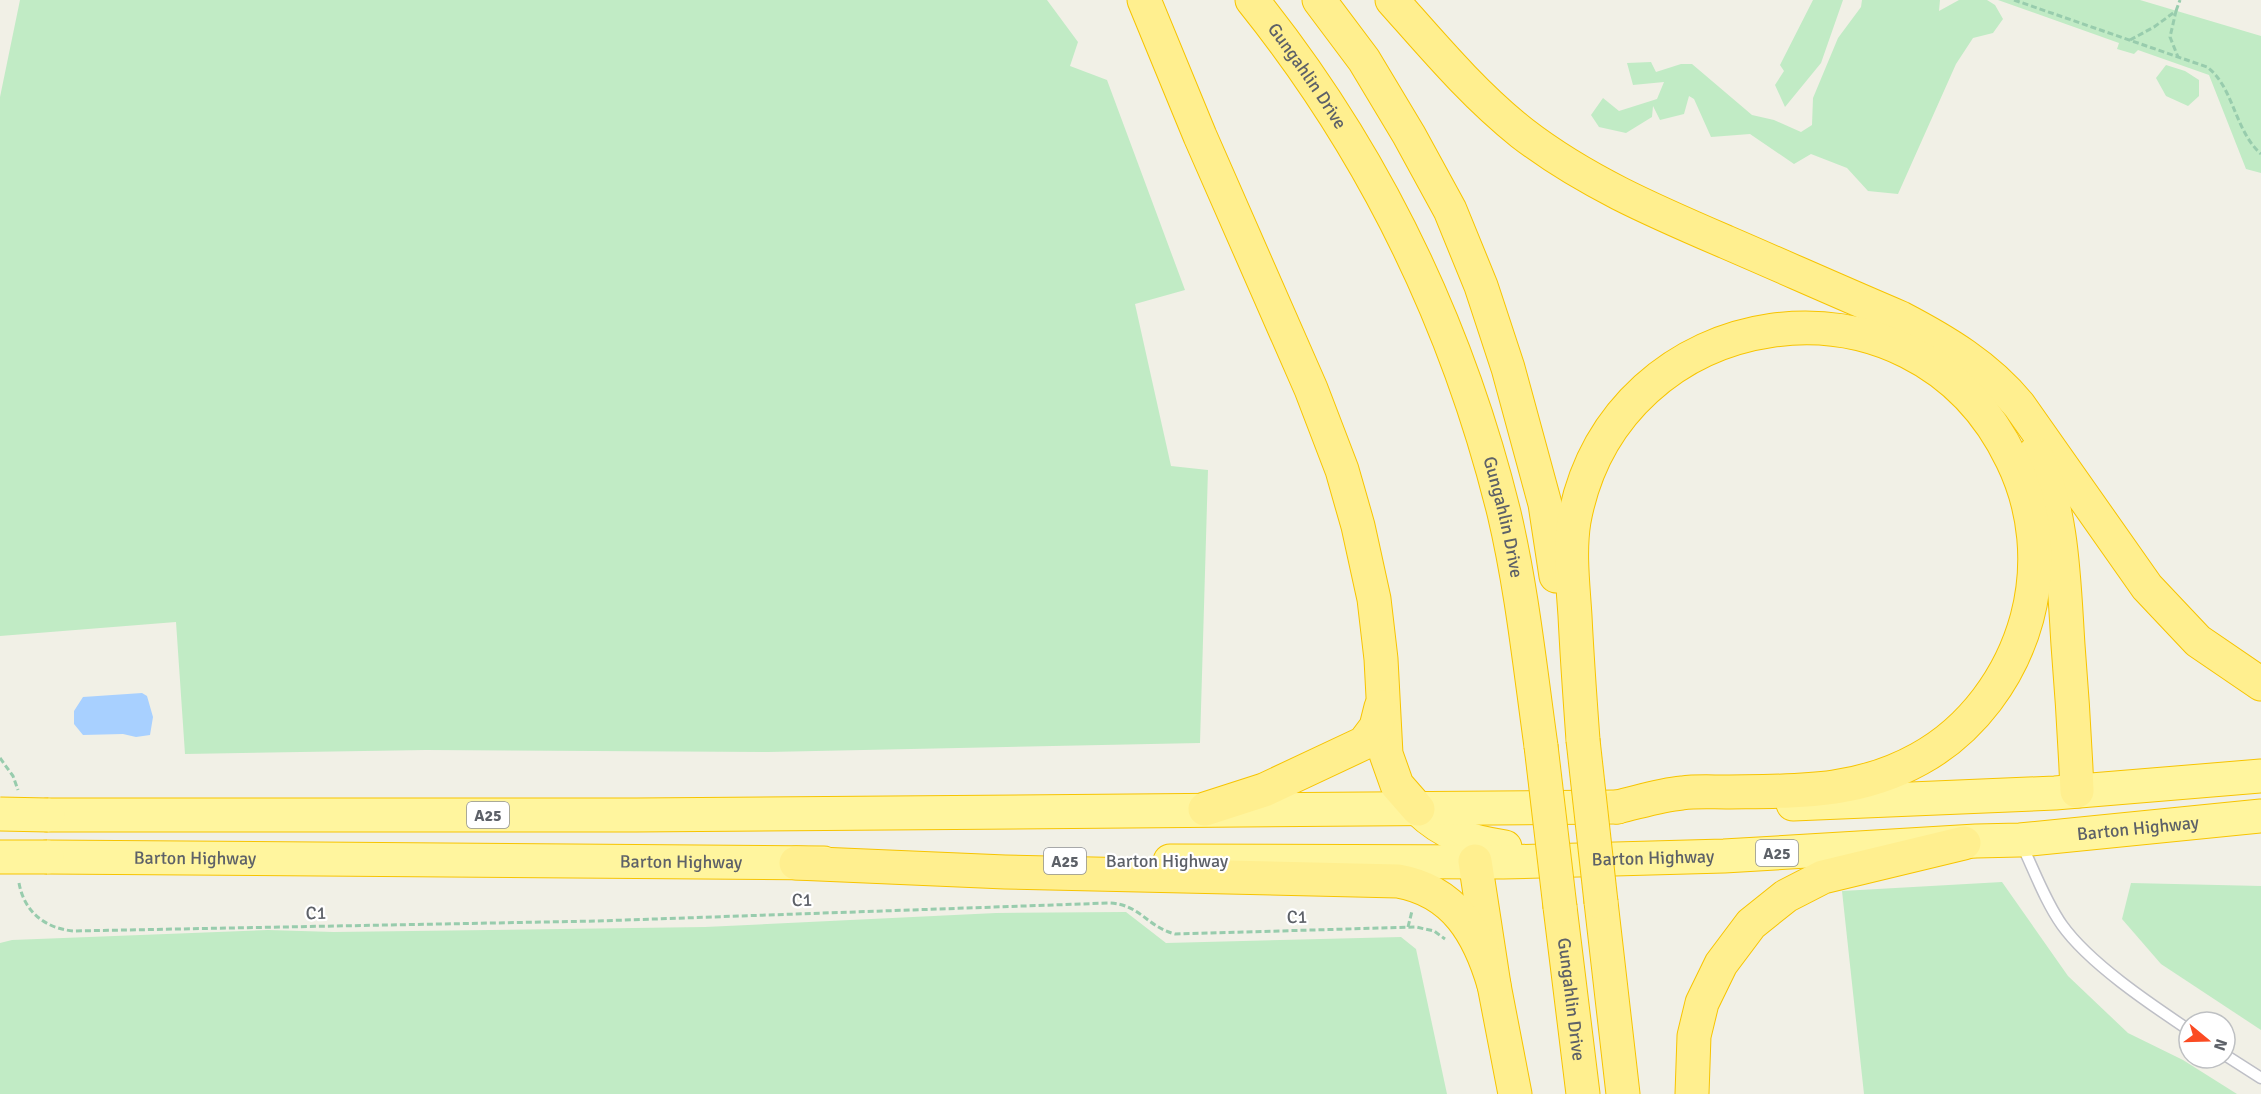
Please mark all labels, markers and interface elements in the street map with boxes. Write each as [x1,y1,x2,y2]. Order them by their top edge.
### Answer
street label: Gungahlin Drive [1263,19,1352,133]
street label: Gungahlin Drive [1478,454,1528,579]
road number: A25 [467,802,509,828]
street label: Barton Highway [2076,811,2201,845]
road number: A25 [1756,840,1798,866]
street label: Barton Highway [1591,845,1715,871]
street label: Barton Highway [134,847,257,870]
road number: A25 [1044,848,1086,874]
street label: Barton Highway [620,850,743,873]
street label: Barton Highway [1106,850,1229,872]
street label: C1 [791,889,813,911]
street label: C1 [306,902,326,924]
street label: C1 [1286,906,1308,928]
street label: Gungahlin Drive [1553,936,1590,1062]
north arrow [2177,1010,2237,1070]
text: N [2209,1036,2232,1053]

